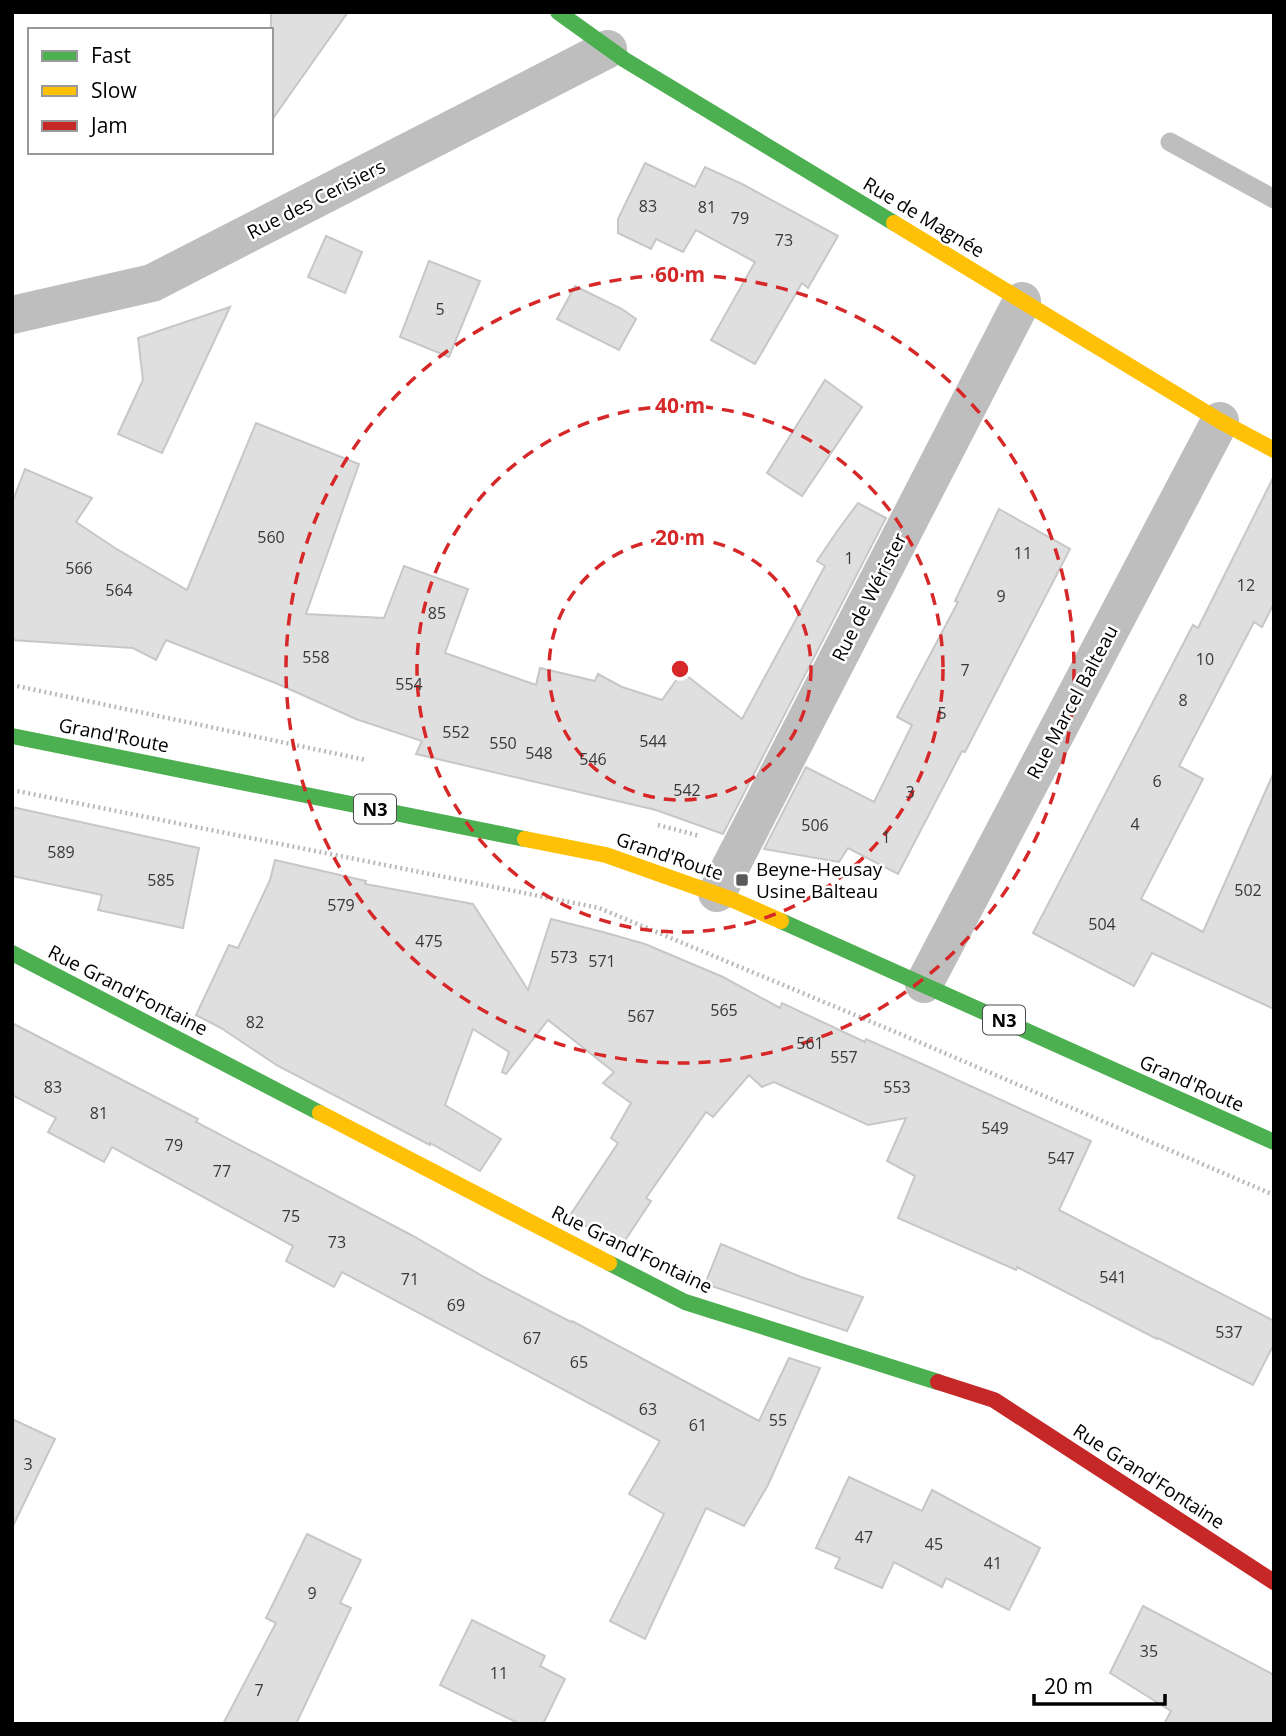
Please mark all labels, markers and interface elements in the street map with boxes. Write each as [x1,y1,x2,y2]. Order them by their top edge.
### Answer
legend [28,28,273,154]
text: Fast [91,41,131,69]
text: Slow [91,76,137,104]
text: Jam [89,111,128,139]
street label: Rue des Cerisiers [242,153,390,245]
street label: Rue de Magnée [859,171,989,263]
house number: 83 [639,195,657,217]
house number: 81 [698,196,716,218]
house number: 79 [731,207,749,229]
house number: 73 [775,229,793,251]
text: 60 m [655,260,705,288]
house number: 5 [435,298,445,320]
text: 40 m [655,391,705,419]
text: 20 m [655,523,705,551]
house number: 560 [257,526,285,548]
street label: Rue de Wérister [825,528,913,666]
house number: 11 [1014,542,1032,564]
house number: 1 [844,547,854,569]
house number: 566 [65,557,93,579]
house number: 12 [1237,574,1255,596]
house number: 564 [105,579,133,601]
house number: 9 [996,585,1006,607]
house number: 85 [428,602,446,624]
street label: Rue Marcel Balteau [1020,620,1124,784]
house number: 558 [302,646,330,668]
house number: 10 [1196,648,1214,670]
centre of rings [668,657,692,681]
house number: 7 [960,659,970,681]
house number: 554 [395,673,423,695]
house number: 8 [1178,689,1188,711]
house number: 5 [937,702,947,724]
street label: Grand'Route [57,712,171,758]
house number: 552 [442,721,470,743]
house number: 544 [639,730,667,752]
house number: 550 [489,732,517,754]
house number: 548 [525,742,553,764]
house number: 546 [579,748,607,770]
house number: 6 [1152,770,1162,792]
house number: 542 [673,779,701,801]
house number: 3 [905,781,915,803]
road number: N3 [354,794,396,824]
house number: 4 [1130,813,1140,835]
house number: 506 [801,814,829,836]
street label: Grand'Route [613,826,727,886]
house number: 1 [881,826,891,848]
house number: 589 [47,841,75,863]
place label: Beyne-Heusay Usine Balteau [756,856,883,904]
house number: 585 [147,869,175,891]
marker: Beyne-Heusay Usine Balteau [734,872,750,888]
house number: 502 [1234,879,1262,901]
house number: 579 [327,894,355,916]
house number: 504 [1088,913,1116,935]
house number: 475 [415,930,443,952]
street label: Rue Grand'Fontaine [44,938,212,1042]
house number: 573 [550,946,578,968]
house number: 571 [588,950,616,972]
house number: 565 [710,999,738,1021]
house number: 567 [627,1005,655,1027]
road number: N3 [983,1006,1025,1035]
house number: 82 [246,1011,264,1033]
house number: 561 [796,1032,824,1054]
house number: 557 [830,1046,858,1068]
street label: Grand'Route [1136,1048,1248,1118]
house number: 83 [44,1076,62,1098]
house number: 553 [883,1076,911,1098]
house number: 81 [90,1102,108,1124]
house number: 549 [981,1117,1009,1139]
house number: 79 [165,1134,183,1156]
house number: 547 [1047,1147,1075,1169]
house number: 77 [213,1160,231,1182]
street label: Rue Grand'Fontaine [547,1199,717,1299]
house number: 75 [282,1205,300,1227]
house number: 73 [328,1231,346,1253]
house number: 541 [1099,1266,1127,1288]
house number: 71 [401,1268,419,1290]
house number: 69 [447,1294,465,1316]
house number: 537 [1215,1321,1243,1343]
house number: 67 [523,1327,541,1349]
house number: 65 [570,1351,588,1373]
house number: 63 [639,1398,657,1420]
house number: 55 [769,1409,787,1431]
house number: 61 [689,1414,707,1436]
street label: Rue Grand'Fontaine [1068,1417,1230,1535]
house number: 3 [23,1453,33,1475]
house number: 47 [855,1526,873,1548]
house number: 45 [925,1533,943,1555]
house number: 41 [984,1552,1002,1574]
house number: 9 [307,1582,317,1604]
house number: 35 [1140,1640,1158,1662]
house number: 11 [490,1662,508,1684]
scale bar [1034,1662,1165,1706]
text: 20 m [1044,1672,1093,1700]
house number: 7 [254,1679,264,1701]

